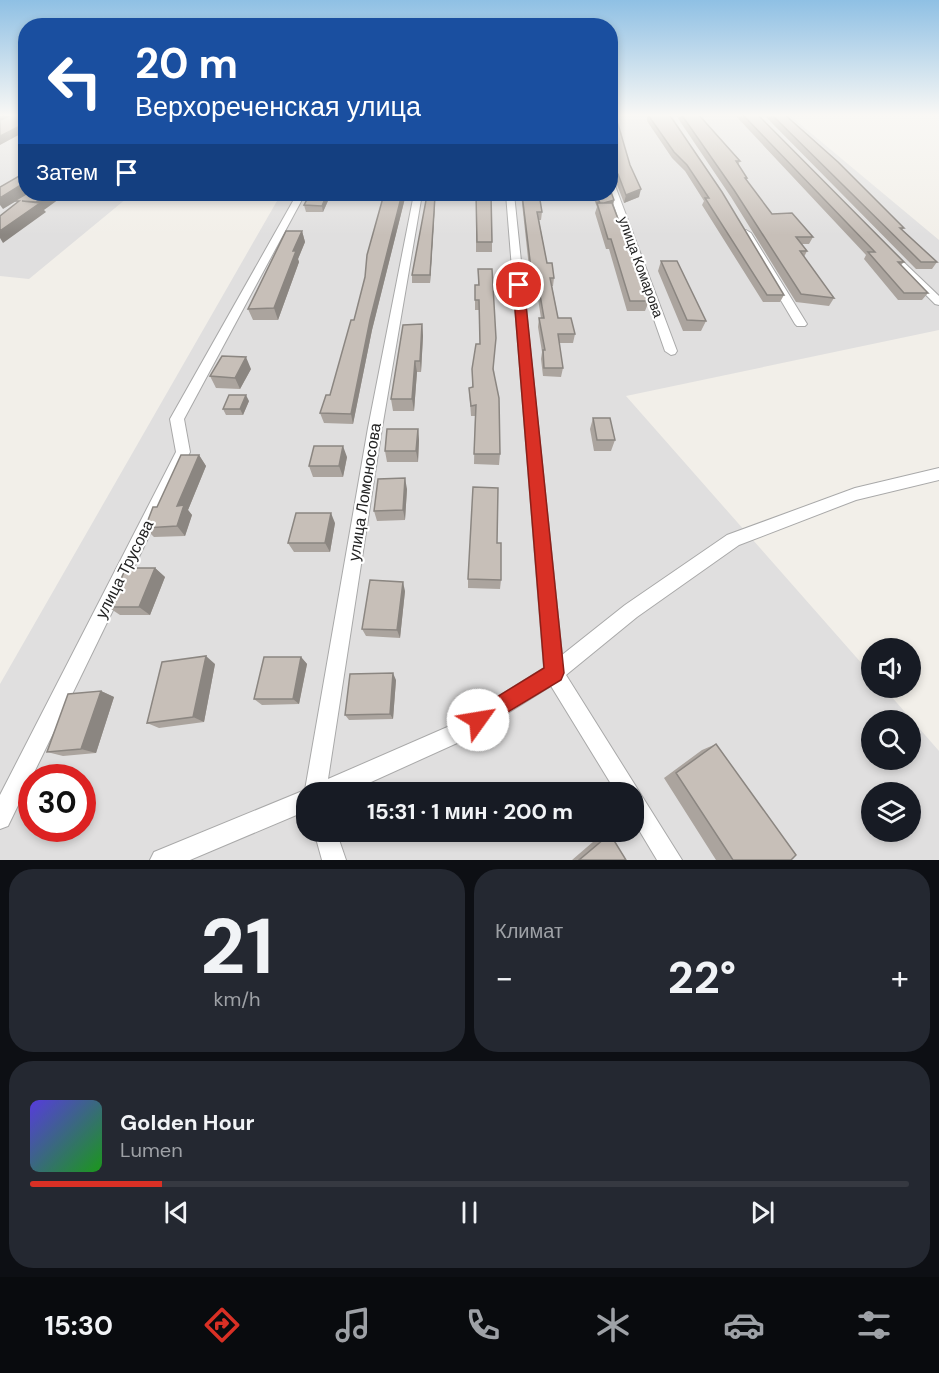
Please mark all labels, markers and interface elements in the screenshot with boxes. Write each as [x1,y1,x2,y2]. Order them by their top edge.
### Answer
text: 20 m [135,36,238,91]
icon: left [36,42,114,120]
text: Верхореченская улица [135,89,421,124]
icon: arrive [110,156,143,189]
text: Затем [36,158,98,187]
street label: улица Комарова [614,214,668,320]
pin [493,259,544,310]
icon: arrive [502,268,535,301]
street label: улица Ломоносова [343,421,386,563]
street label: улица Трусова [91,516,158,622]
map controls [861,638,921,842]
button: sound [861,638,921,698]
position arrow [446,688,510,752]
button: search [861,710,921,770]
speed limit sign: 30 [18,764,96,842]
button: layers [861,782,921,842]
text: 15:31 · 1 мин · 200 m [367,797,573,826]
text: 21 [200,896,274,997]
text: Климат [495,918,563,944]
text: 22° [668,948,736,1007]
text: − [495,956,513,999]
text: + [891,956,909,999]
text: km/h [213,986,261,1012]
text: Golden Hour [120,1108,255,1137]
text: Lumen [120,1137,183,1163]
icon: previous [160,1196,193,1229]
icon: pause [453,1196,486,1229]
icon: next [746,1196,779,1229]
icon: directions [201,1304,243,1346]
icon: music [332,1304,374,1346]
icon: phone [462,1304,504,1346]
icon: climate [592,1304,634,1346]
icon: car [723,1304,765,1346]
icon: filters [853,1304,895,1346]
text: 15:30 [44,1308,113,1343]

